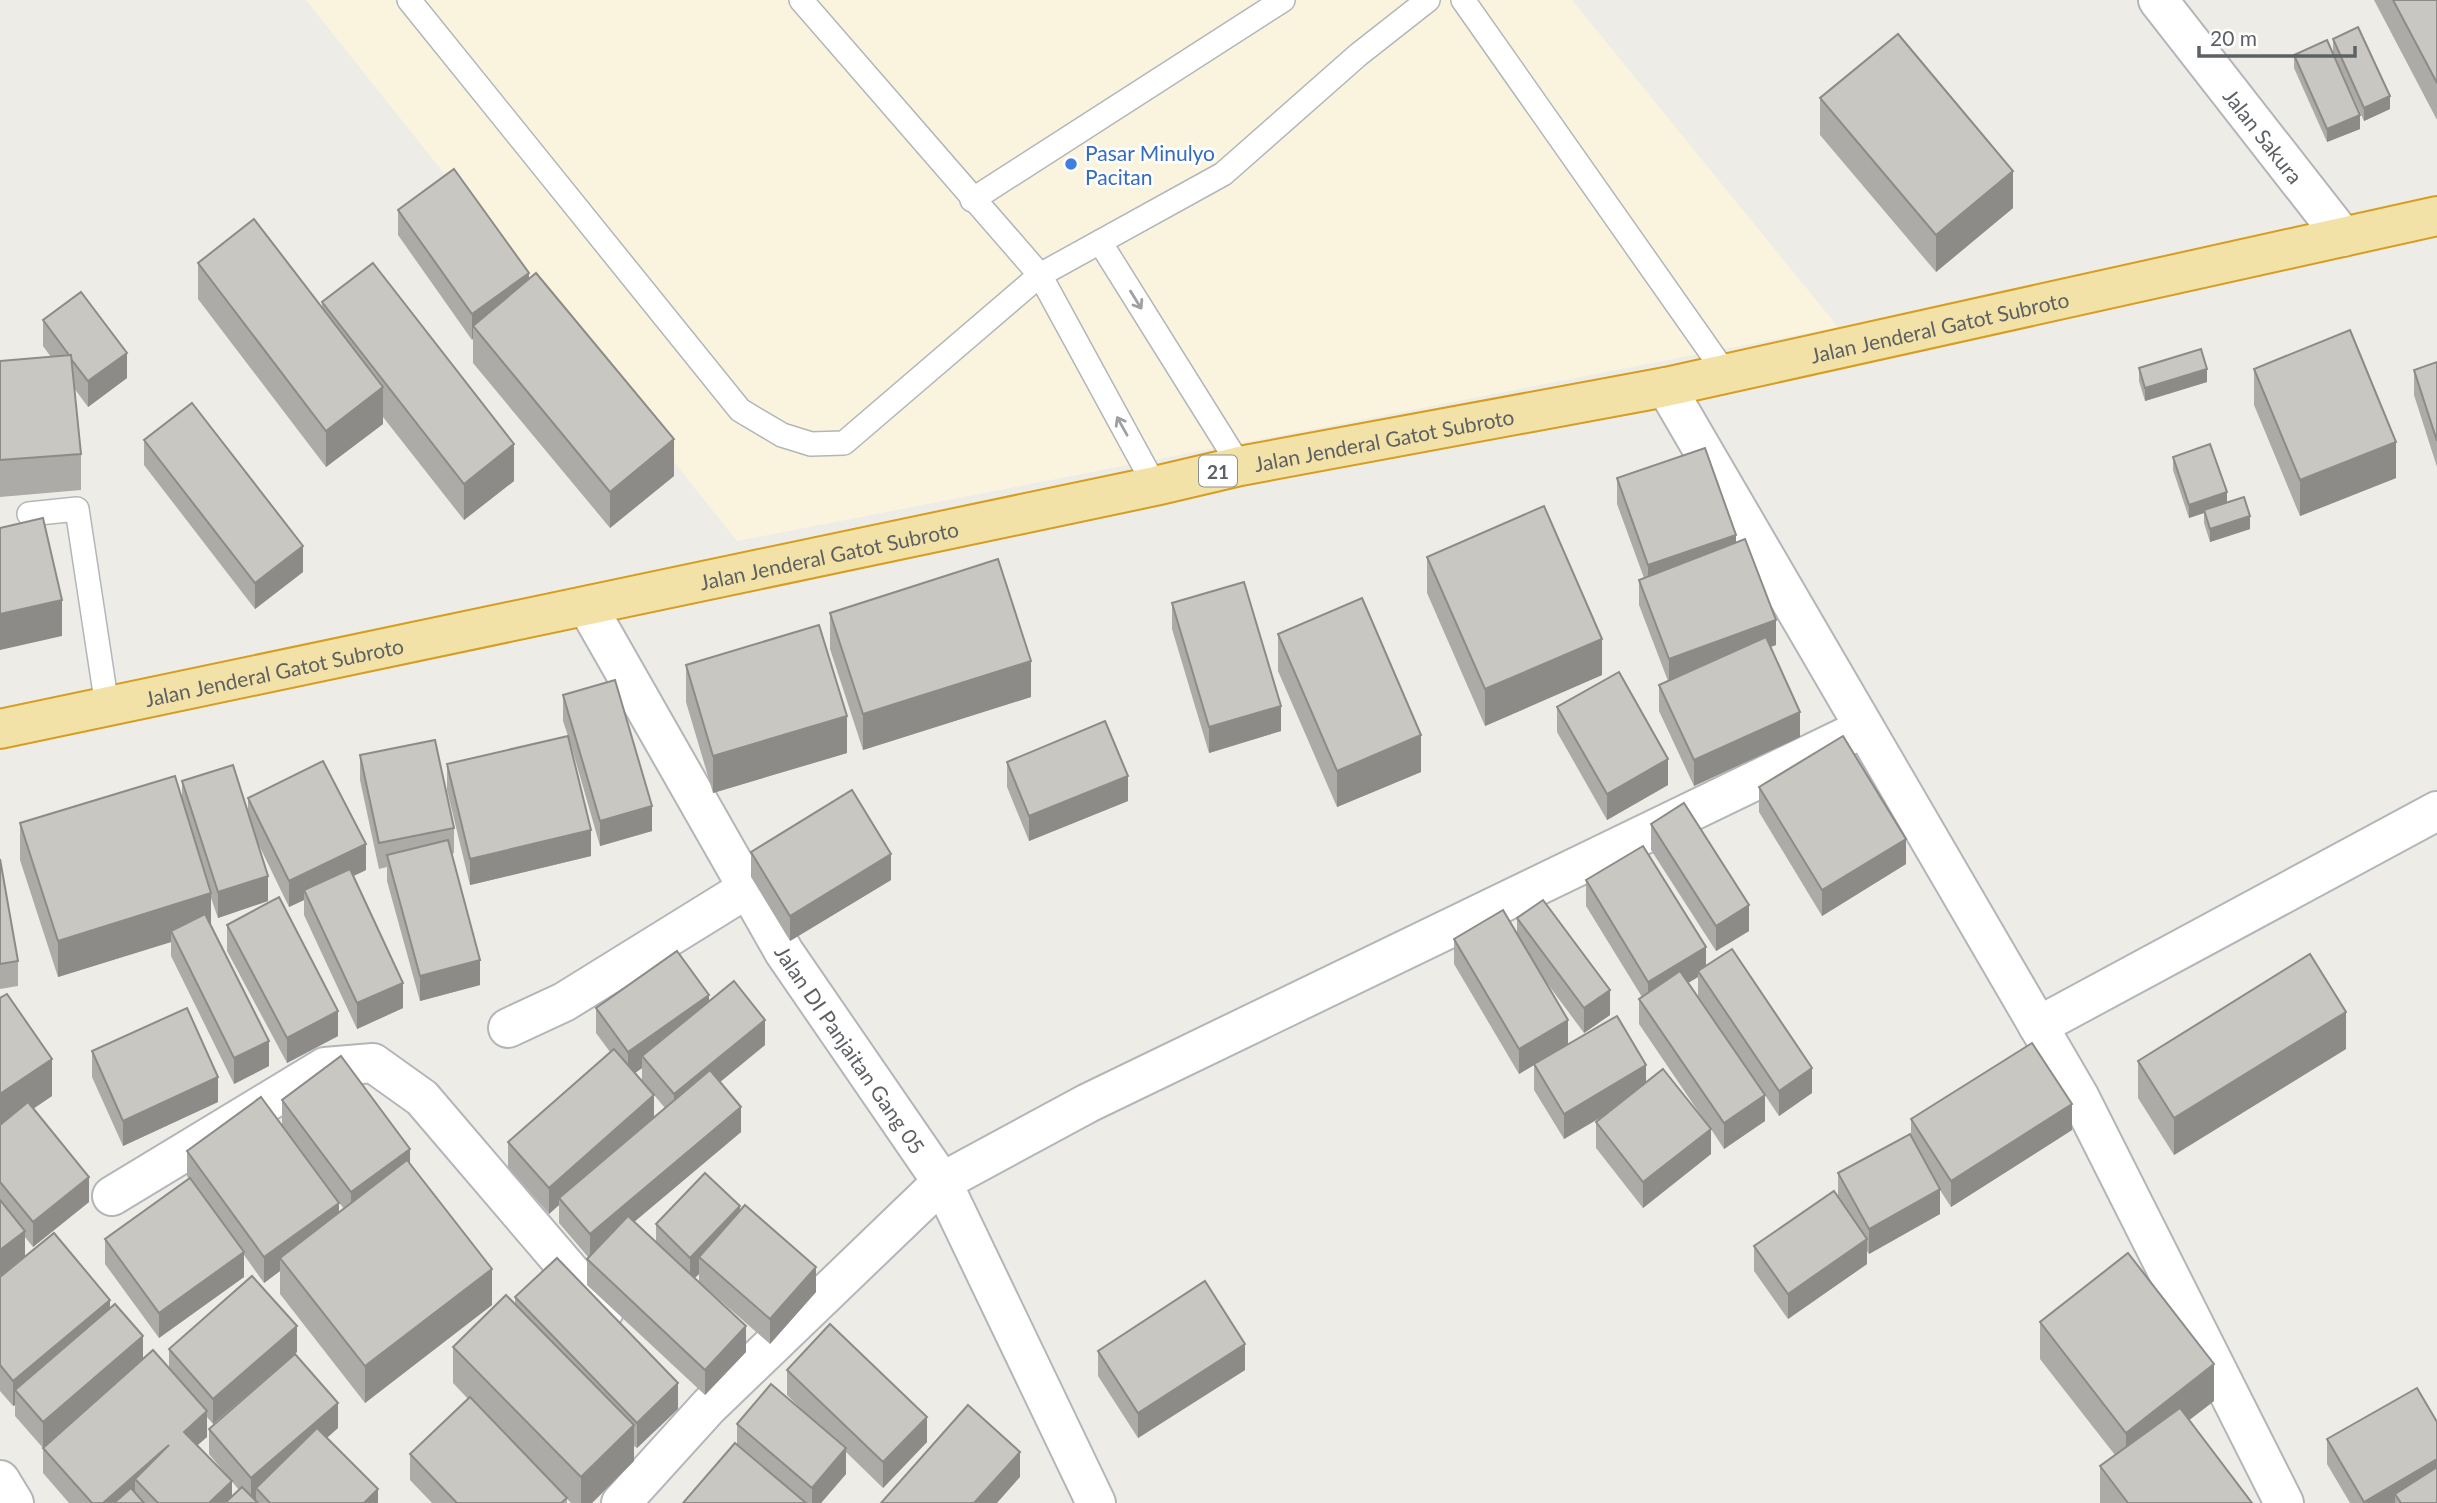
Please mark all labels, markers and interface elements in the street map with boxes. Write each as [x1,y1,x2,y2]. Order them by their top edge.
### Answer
scale bar [2199,14,2355,58]
text: 20 m [2210,25,2257,50]
street label: Jalan Sakura [2219,83,2309,188]
place label: Pasar Minulyo Pacitan [1085,140,1215,189]
marker: Pasar Minulyo Pacitan [1063,156,1079,172]
street label: Jalan Jenderal Gatot Subroto [1808,286,2071,367]
one-way arrow [1130,290,1144,310]
street label: Jalan Jenderal Gatot Subroto [1252,403,1516,476]
one-way arrow [1115,416,1128,437]
road number: 21 [1199,456,1237,486]
street label: Jalan Jenderal Gatot Subroto [697,515,961,594]
street label: Jalan Jenderal Gatot Subroto [142,632,406,711]
street label: Jalan DI Panjaitan Gang 05 [770,941,931,1158]

